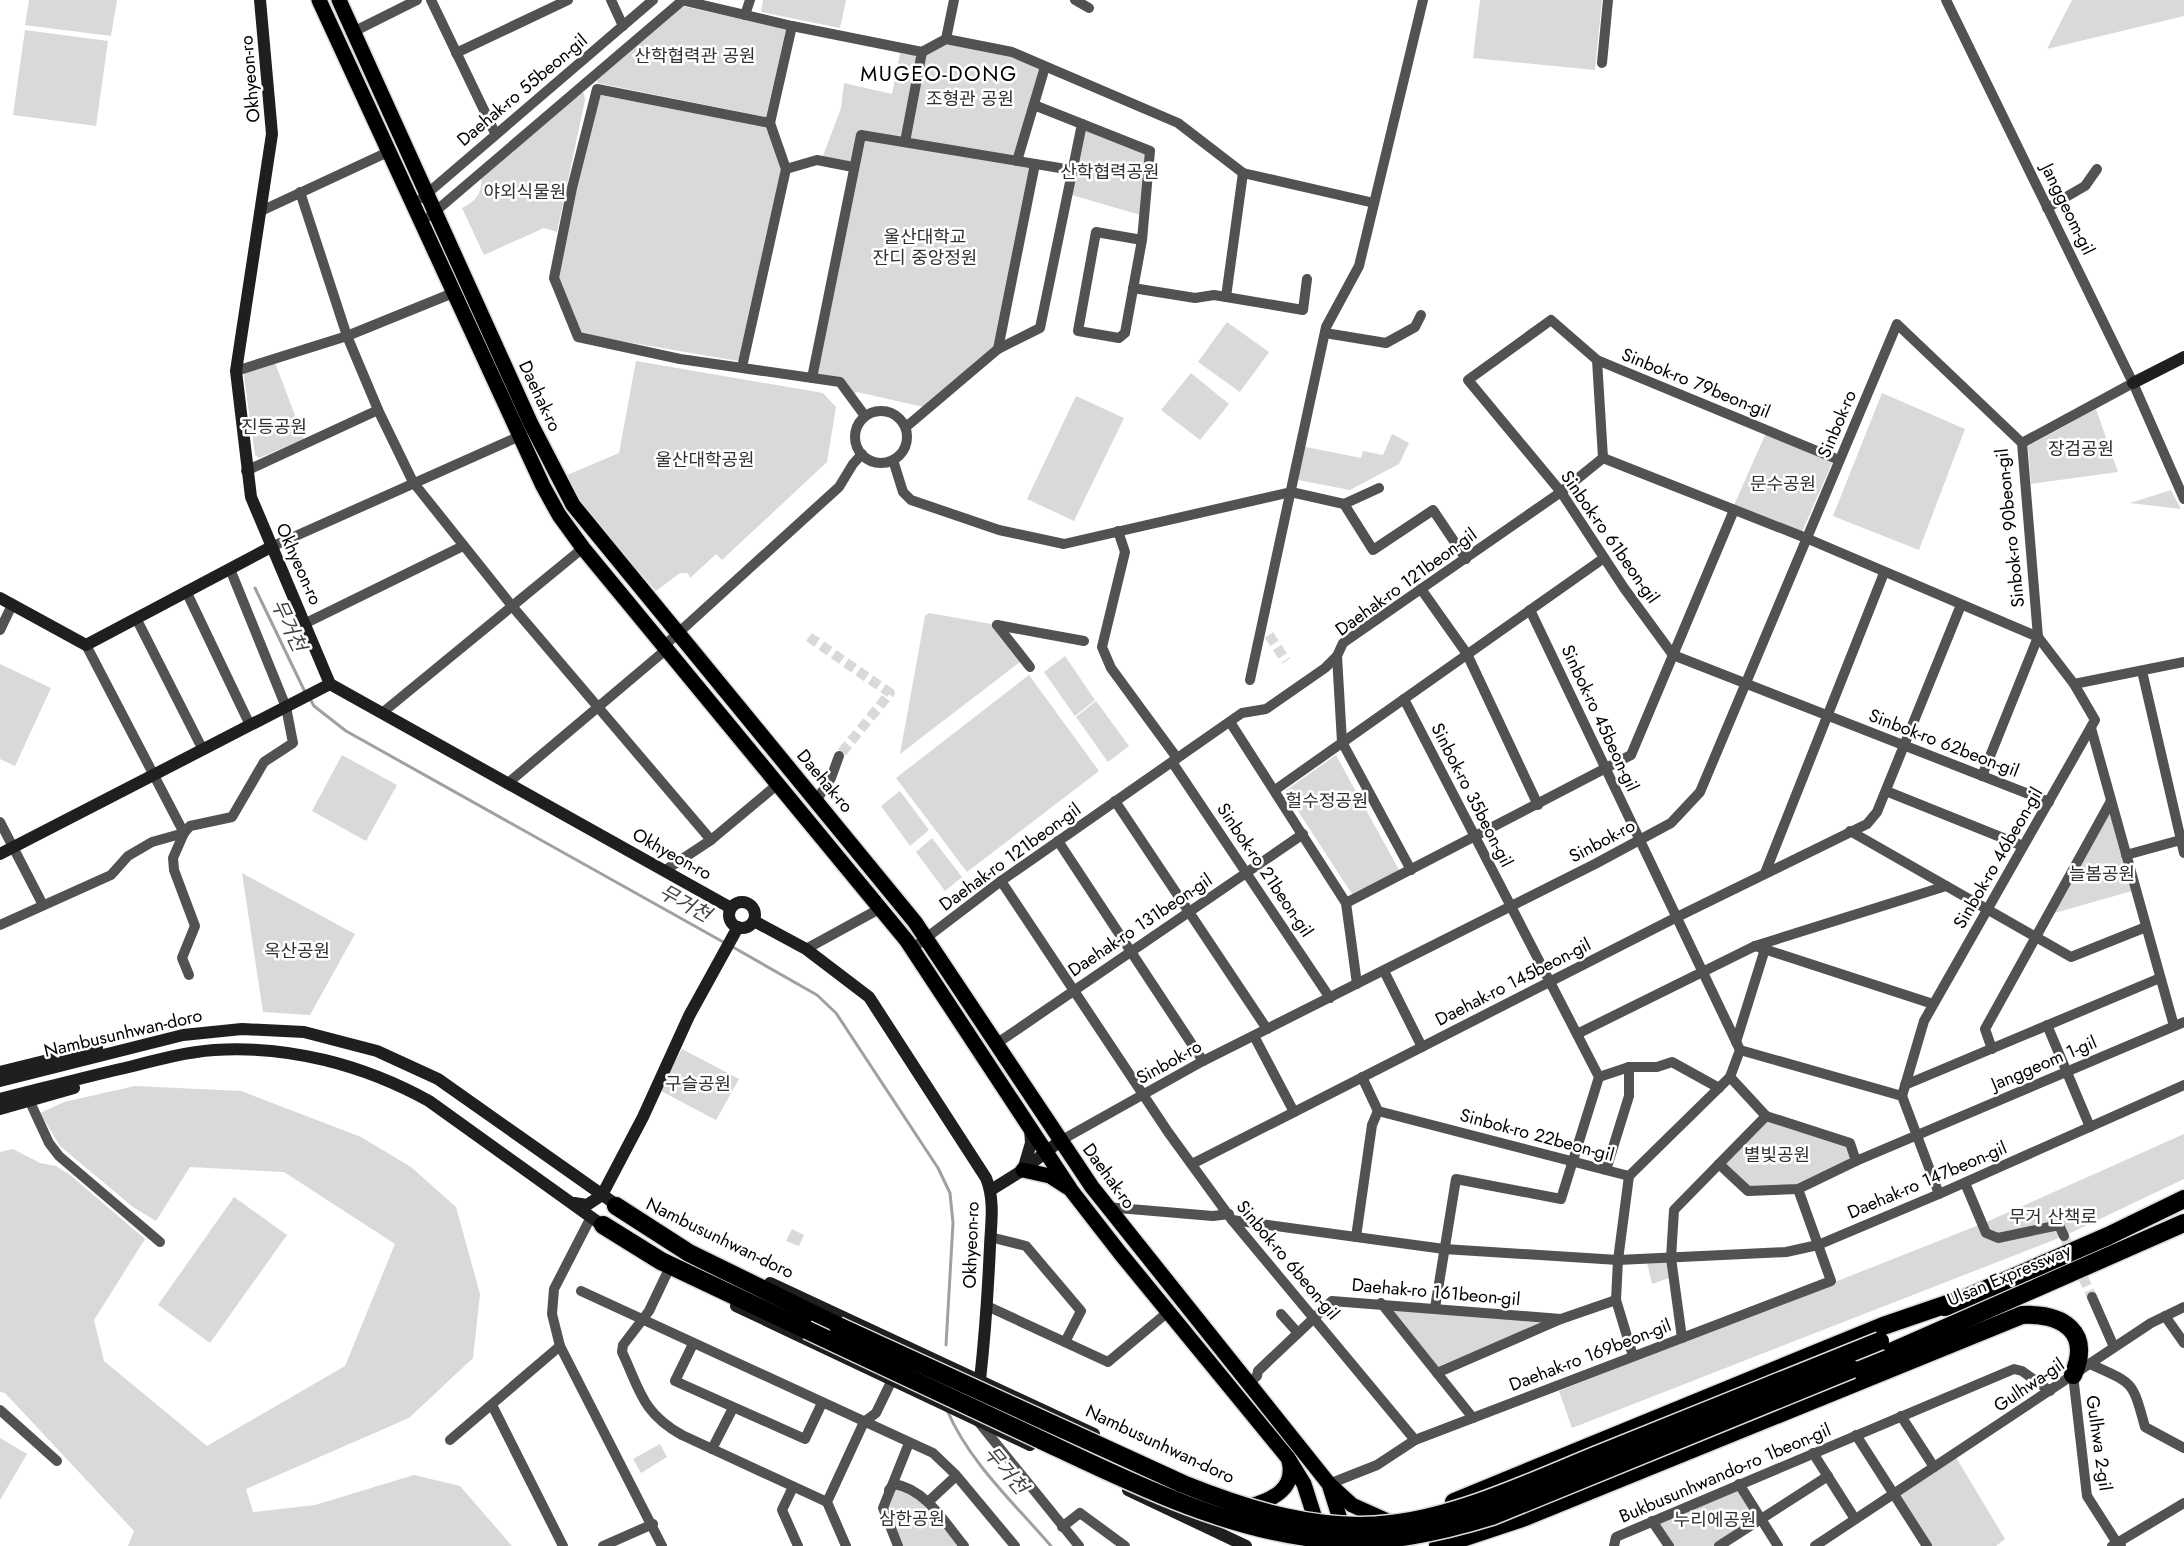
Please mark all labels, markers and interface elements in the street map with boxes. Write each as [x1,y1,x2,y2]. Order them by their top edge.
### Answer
street label: Daehak-ro 55beon-gil [451,28,593,152]
street label: Okhyeon-ro [233,34,267,124]
park label: 산학협력관 공원 [634,43,756,69]
district label: MUGEO-DONG [860,59,1018,89]
park label: 조형관 공원 [926,86,1014,112]
street label: Janggeom-gil [2034,157,2101,259]
park label: 산학협력공원 [1060,159,1160,185]
park label: 야외식물원 [484,179,566,205]
park label: 울산대학교 잔디 중앙정원 [873,224,977,271]
street label: Sinbok-ro 79beon-gil [1618,341,1774,425]
street label: Daehak-ro [512,356,568,436]
street label: Sinbok-ro [1811,386,1863,462]
park label: 진등공원 [241,414,307,440]
park label: 장검공원 [2048,436,2114,462]
park label: 울산대학공원 [655,447,755,473]
street label: Sinbok-ro 90beon-gil [1989,447,2031,609]
street label: Sinbok-ro 61beon-gil [1554,465,1666,609]
park label: 문수공원 [1750,471,1816,497]
street label: Okhyeon-ro [269,519,329,609]
street label: Daehak-ro 121beon-gil [1330,522,1482,642]
water label: 무거천 [264,594,314,659]
street label: Sinbok-ro 45beon-gil [1555,640,1645,796]
street label: Sinbok-ro 62beon-gil [1865,702,2023,784]
street label: Sinbok-ro 35beon-gil [1424,718,1520,872]
street label: Daehak-ro [791,744,859,818]
street label: Sinbok-ro 46beon-gil [1947,782,2049,934]
park label: 헐수정공원 [1286,788,1368,814]
street label: Daehak-ro 121beon-gil [934,797,1086,917]
street label: Sinbok-ro 21beon-gil [1210,798,1320,942]
street label: Sinbok-ro [1564,813,1640,869]
street label: Okhyeon-ro [628,821,717,887]
park label: 늘봄공원 [2069,861,2135,887]
street label: Daehak-ro 131beon-gil [1063,867,1217,983]
water label: 무거천 [654,877,718,931]
street label: Daehak-ro 145beon-gil [1431,931,1595,1033]
park label: 옥산공원 [264,938,330,964]
street label: Nambusunhwan-doro [41,1002,205,1064]
street label: Janggeom 1-gil [1985,1029,2101,1098]
street label: Sinbok-ro [1131,1033,1207,1091]
park label: 구슬공원 [665,1071,731,1097]
street label: Sinbok-ro 22beon-gil [1457,1102,1617,1168]
street label: Daehak-ro 147beon-gil [1843,1135,2011,1225]
street label: Daehak-ro [1076,1138,1142,1214]
park label: 별빛공원 [1744,1142,1810,1168]
street label: Nambusunhwan-doro [642,1191,799,1285]
street label: Sinbok-ro 6beon-gil [1230,1195,1346,1325]
street label: Okhyeon-ro [956,1201,986,1289]
park label: 무거 산책로 [2009,1204,2097,1230]
street label: Ulsan Expressway [1943,1237,2075,1313]
street label: Daehak-ro 161beon-gil [1351,1272,1521,1312]
street label: Daehak-ro 169beon-gil [1505,1312,1675,1398]
street label: Gulhwa-gil [1988,1352,2070,1418]
street label: Gulhwa 2-gil [2079,1394,2119,1492]
street label: Nambusunhwan-doro [1081,1398,1239,1490]
street label: Bukbusunhwando-ro 1beon-gil [1615,1417,1835,1529]
water label: 무거천 [977,1440,1036,1503]
park label: 삼한공원 [879,1506,945,1532]
park label: 누리에공원 [1674,1507,1756,1533]

